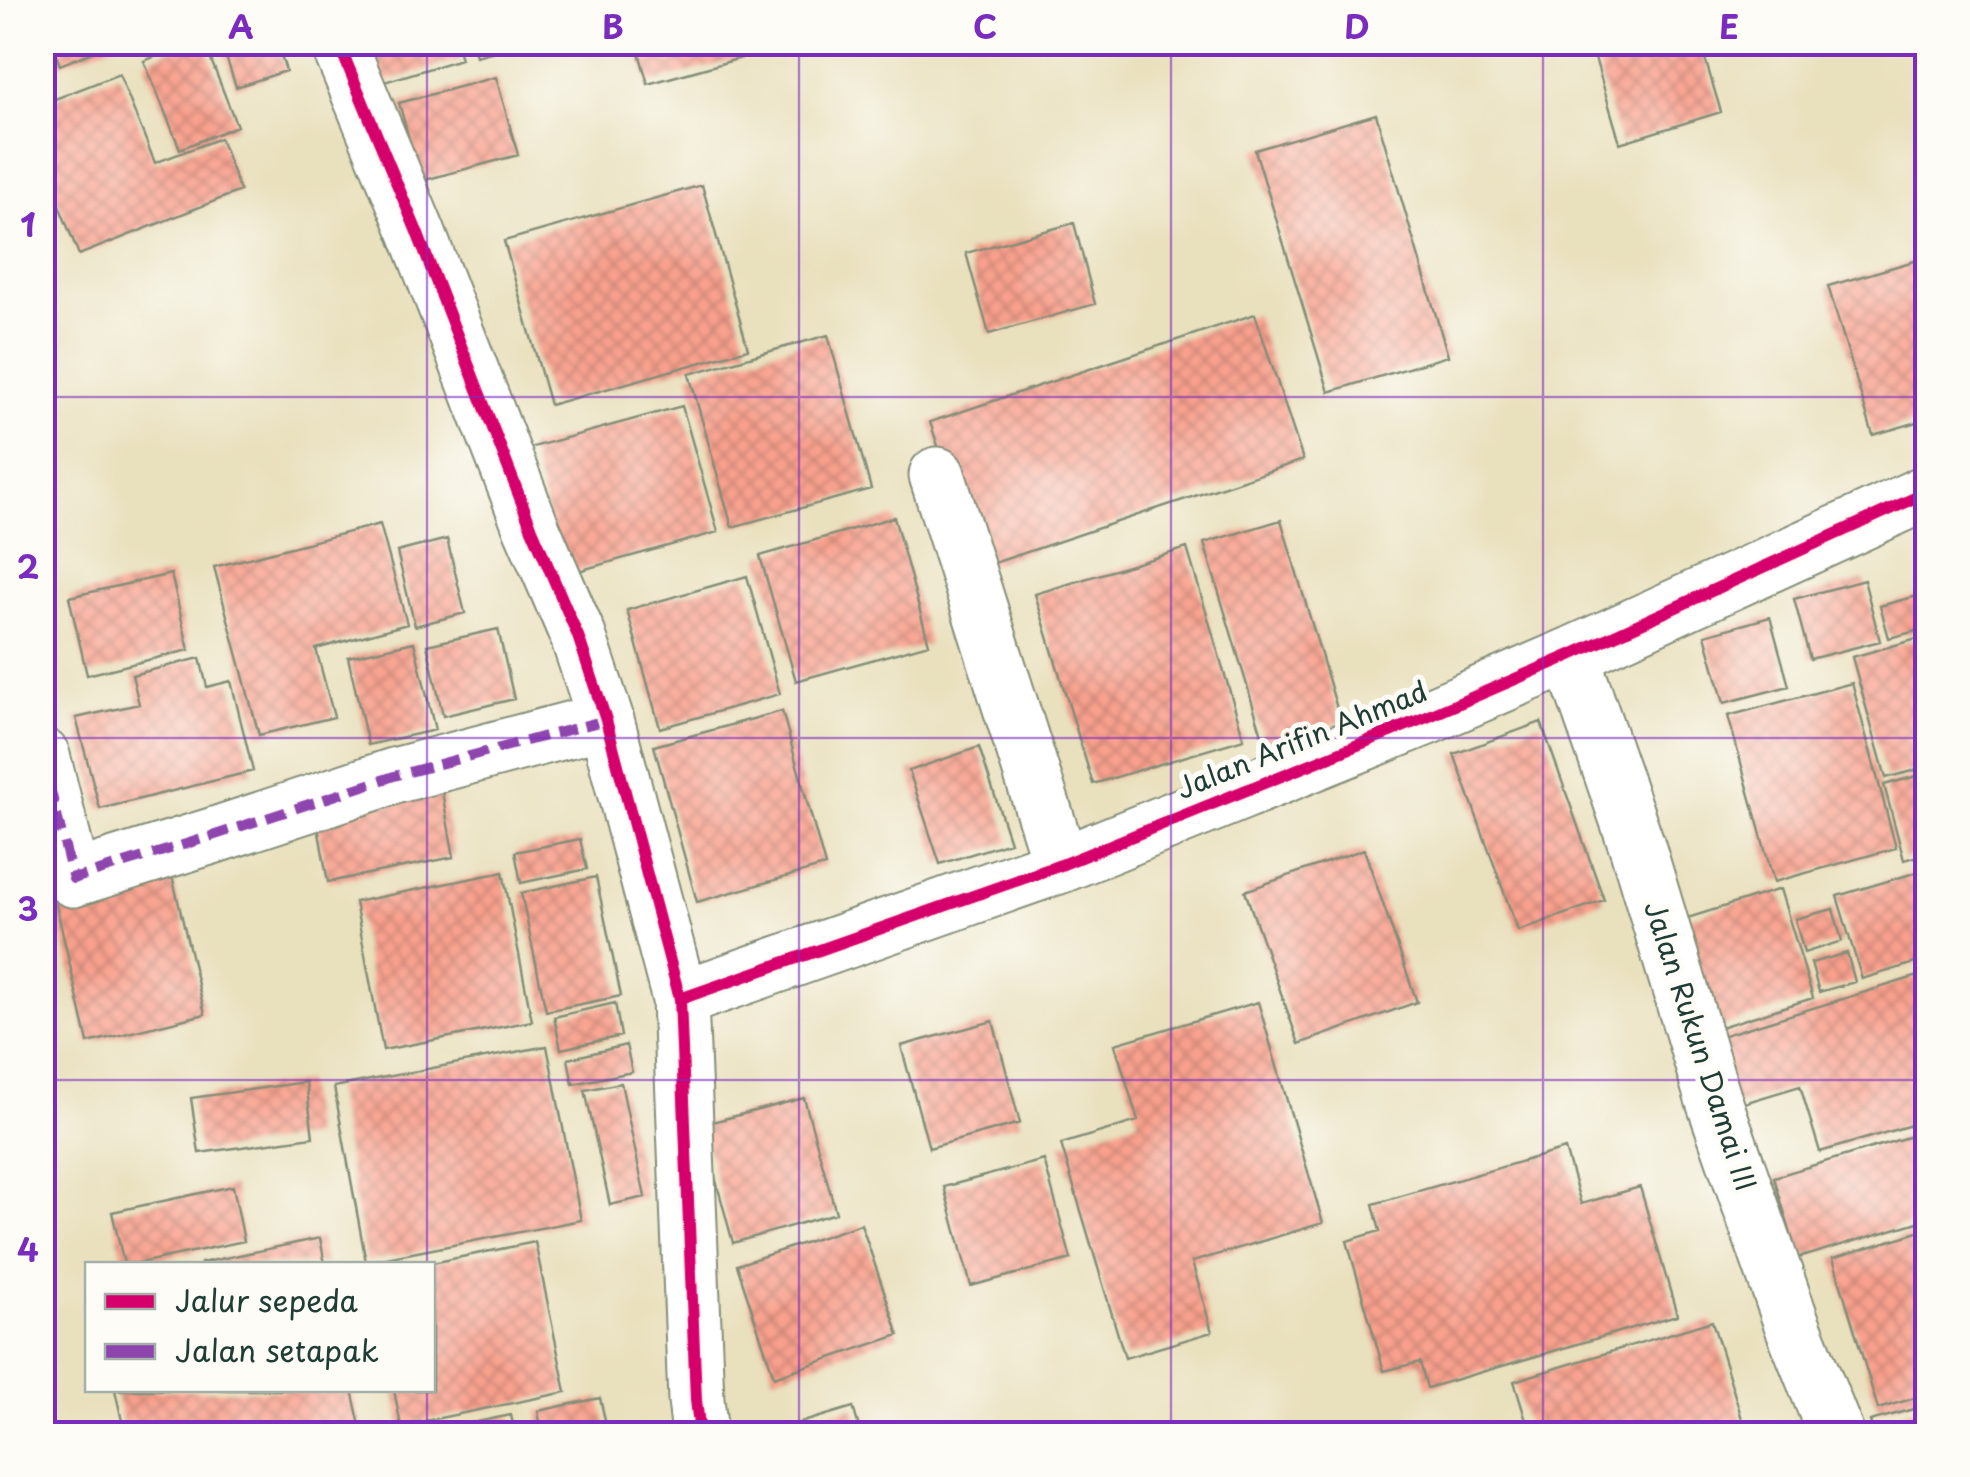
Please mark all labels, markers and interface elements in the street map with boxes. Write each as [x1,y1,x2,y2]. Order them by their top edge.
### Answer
text: A [228,2,254,50]
text: B [602,2,624,50]
text: C [973,2,997,50]
text: D [1344,2,1370,50]
text: E [1719,2,1739,50]
text: 1 [20,200,36,248]
text: 2 [17,542,39,590]
street label: Jalan Arifin Ahmad [1169,669,1434,809]
text: 3 [18,884,38,932]
street label: Jalan Rukun Damai III [1634,895,1769,1196]
text: 4 [17,1225,39,1273]
legend [85,1262,435,1392]
text: Jalur sepeda [175,1277,359,1322]
text: Jalan setapak [175,1327,379,1372]

